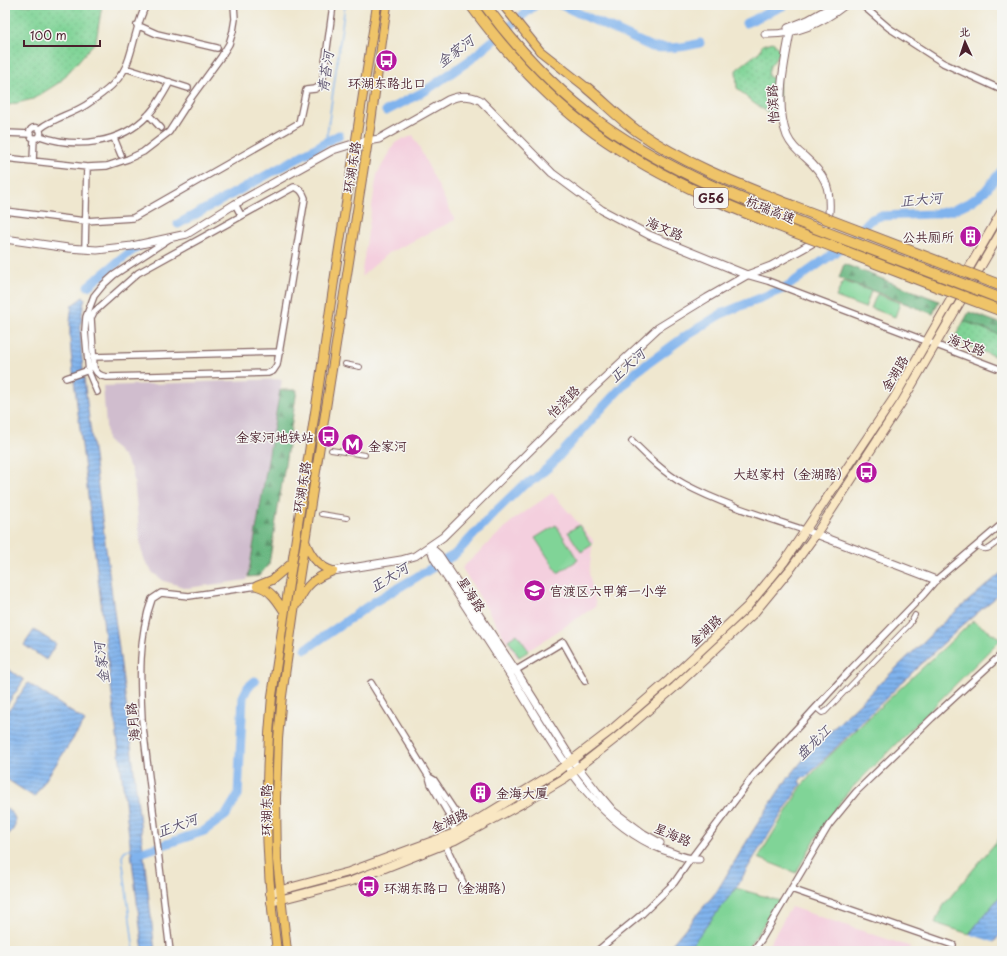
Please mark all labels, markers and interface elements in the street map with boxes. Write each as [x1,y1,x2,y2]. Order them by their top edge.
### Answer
scale bar [24,22,100,48]
north arrow [945,22,985,62]
text: 北 [959,23,970,40]
text: 100 m [30,26,67,44]
water label: 金家河 [432,29,480,72]
bus stop icon: 环湖东路北口 [374,47,400,73]
water label: 青苔河 [312,48,339,94]
place label: 环湖东路北口 [348,73,426,92]
street label: 怡滨路 [761,84,783,124]
street label: 环湖东路 [338,140,364,194]
water label: 正大河 [899,187,945,211]
road number: G56 [694,188,728,208]
street label: 杭瑞高速 [743,190,799,228]
street label: 海文路 [643,212,687,244]
building icon: 公共厕所 [957,223,983,249]
place label: 公共厕所 [902,227,954,246]
street label: 海文路 [945,328,989,360]
water label: 正大河 [604,342,651,387]
street label: 金湖路 [876,351,912,395]
street label: 怡滨路 [542,380,584,422]
bus stop icon: 金家河地铁站 [316,423,342,449]
place label: 金家河地铁站 [236,427,314,446]
metro station icon: 金家河 [340,432,366,458]
place label: 金家河 [368,436,407,455]
street label: 环湖东路 [288,460,314,514]
bus stop icon: 大赵家村（金湖路） [853,460,879,486]
place label: 大赵家村（金湖路） [733,464,850,483]
water label: 正大河 [366,556,414,597]
street label: 星海路 [453,572,491,616]
school or university icon: 官渡区六甲第一小学 [521,577,547,603]
place label: 官渡区六甲第一小学 [550,581,667,600]
street label: 金湖路 [684,610,726,650]
water label: 金家河 [88,639,114,685]
street label: 海月路 [121,702,143,742]
water label: 盘龙江 [791,719,836,764]
building icon: 金海大厦 [467,779,493,805]
place label: 金海大厦 [496,783,548,802]
street label: 环湖东路 [256,784,275,836]
street label: 金湖路 [427,803,471,837]
water label: 正大河 [154,807,202,842]
street label: 星海路 [651,818,695,850]
bus stop icon: 环湖东路口（金湖路） [355,874,381,900]
place label: 环湖东路口（金湖路） [384,878,514,897]

